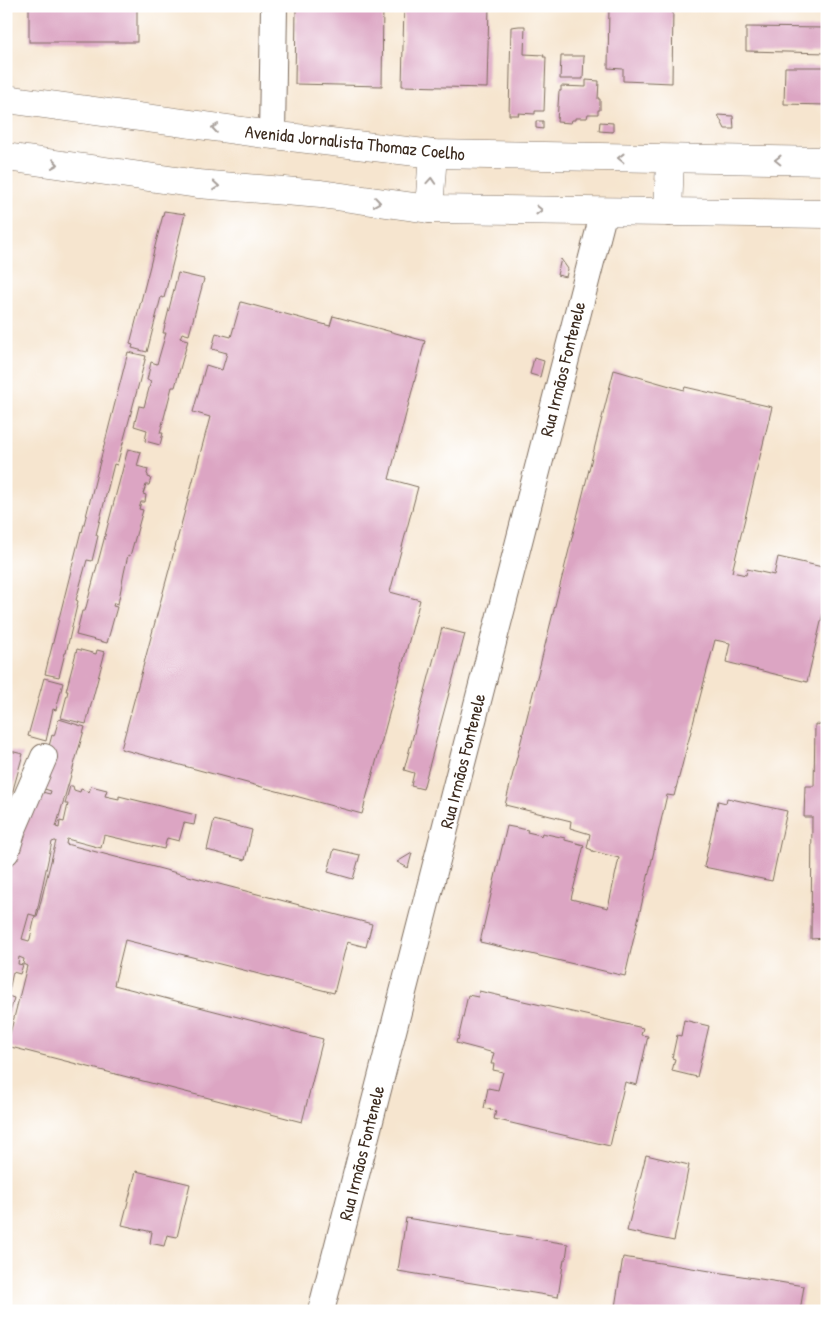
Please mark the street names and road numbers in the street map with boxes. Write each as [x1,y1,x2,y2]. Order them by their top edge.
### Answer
street label: Avenida Jornalista Thomaz Coelho [244,119,466,166]
street label: Rua Irmãos Fontenele [534,299,591,439]
street label: Rua Irmãos Fontenele [434,691,491,831]
street label: Rua Irmãos Fontenele [333,1083,390,1223]

